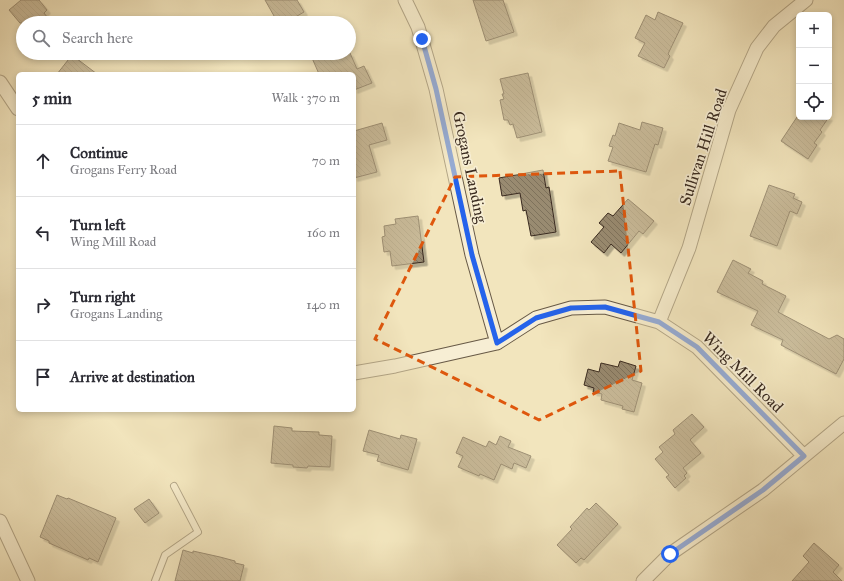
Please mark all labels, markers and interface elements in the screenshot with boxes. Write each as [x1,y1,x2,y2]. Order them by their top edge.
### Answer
map controls [796,12,832,120]
button: + [796,12,832,48]
search box [16,16,356,60]
icon: search [30,27,52,49]
text: Search here [62,29,133,47]
route end [413,30,431,48]
button: − [796,48,832,84]
button: locate [796,84,832,120]
street label: Sullivan Hill Road [675,86,731,208]
text: 5 min [32,88,72,109]
text: Walk · 370 m [271,90,340,106]
street label: Grogans Landing [448,109,491,225]
text: Continue [70,144,128,162]
icon: ahead [32,150,54,172]
text: 70 m [312,153,340,169]
text: Grogans Ferry Road [70,162,177,178]
text: Turn left [70,216,126,234]
icon: left [32,222,54,244]
text: 160 m [307,225,340,241]
text: Wing Mill Road [70,234,156,250]
text: Turn right [70,288,135,306]
icon: right [32,294,54,316]
text: 140 m [306,297,340,313]
text: Grogans Landing [70,306,162,322]
street label: Wing Mill Road [698,328,787,417]
icon: arrive [32,366,54,388]
text: Arrive at destination [70,368,195,386]
route start [661,545,679,563]

